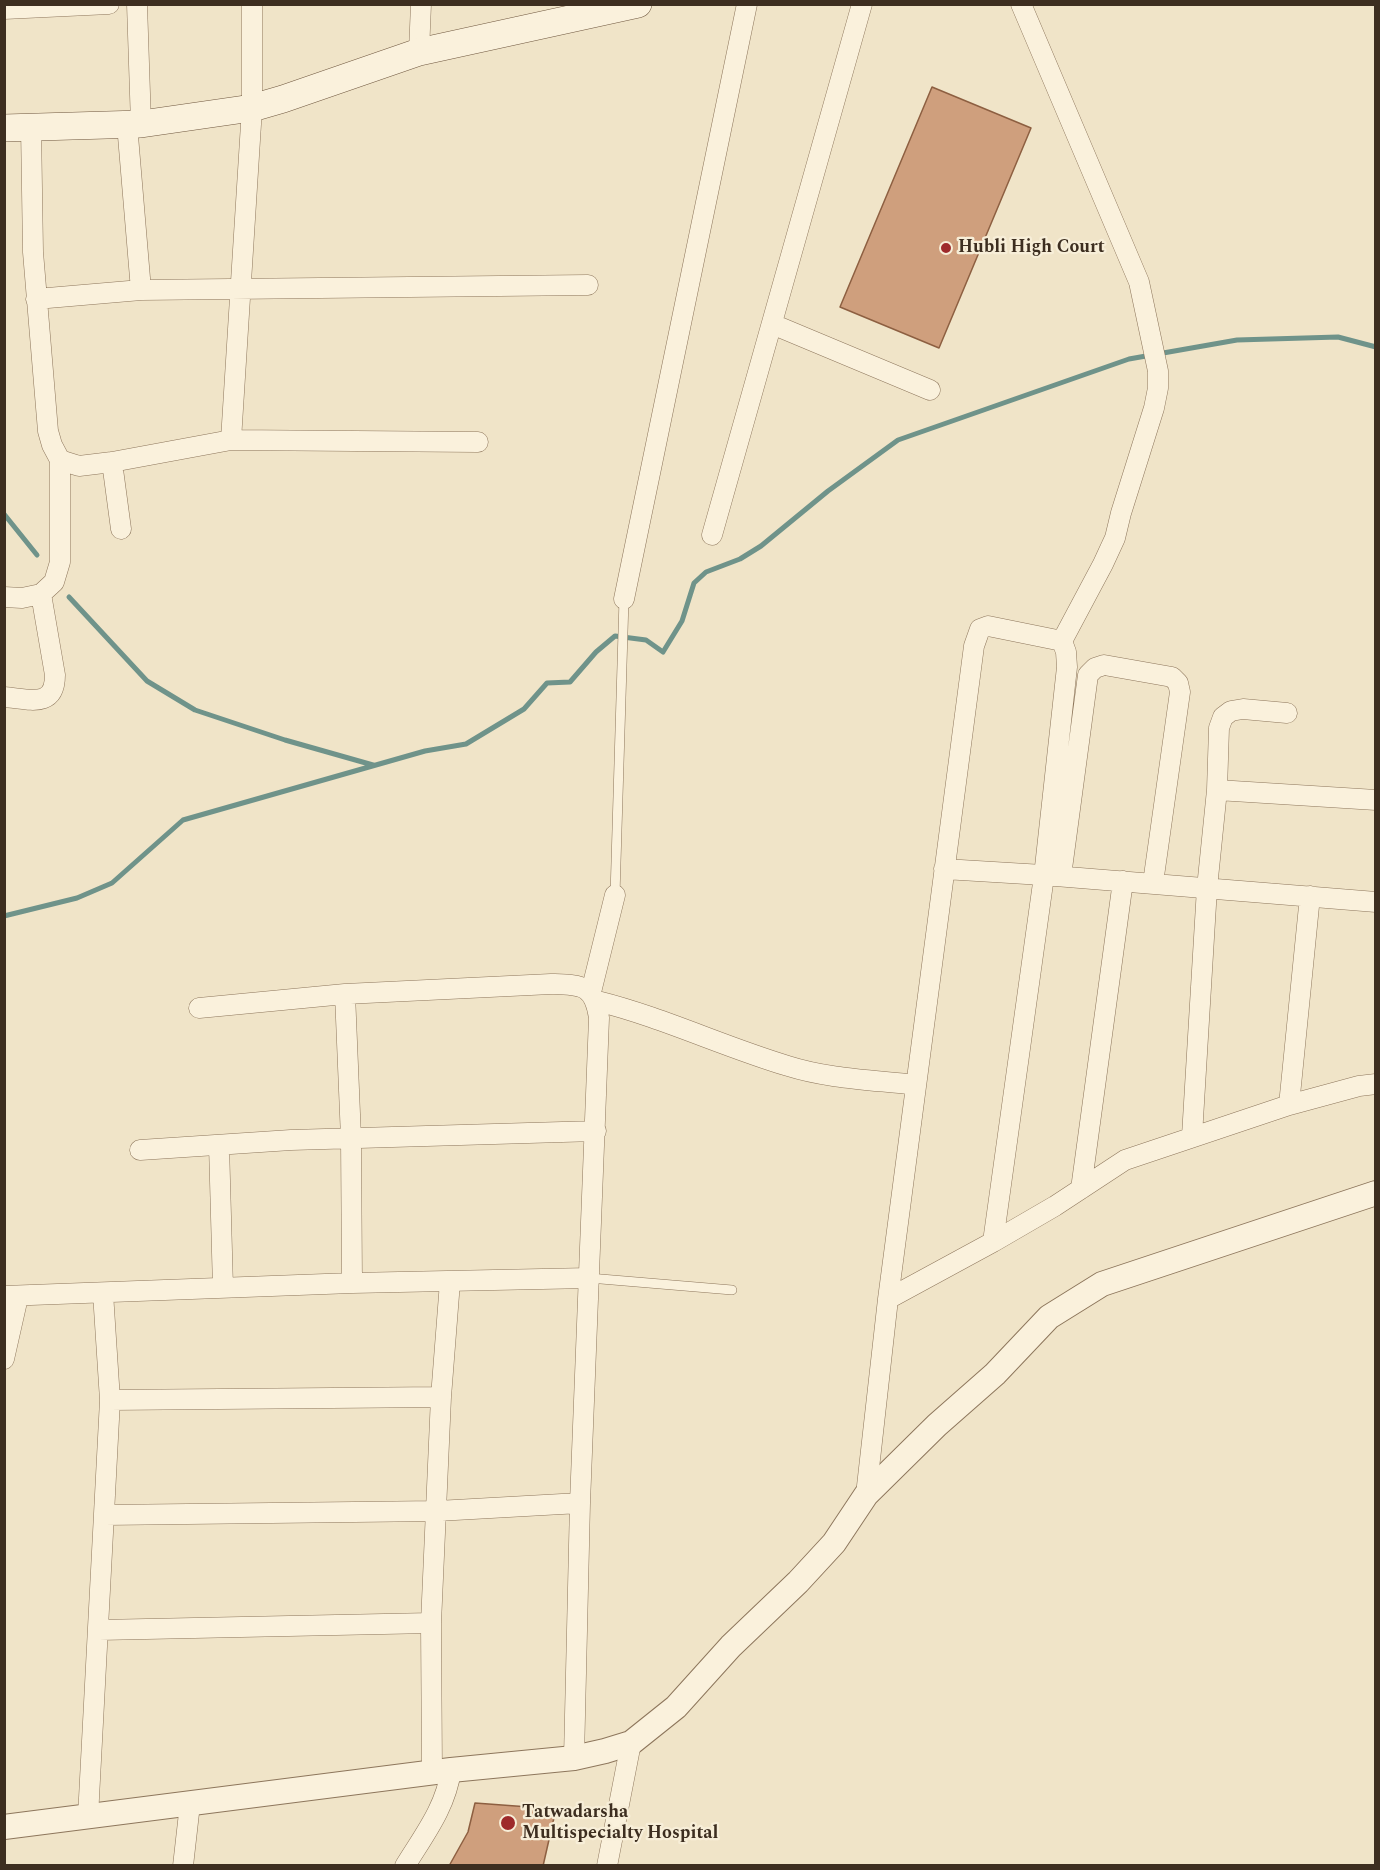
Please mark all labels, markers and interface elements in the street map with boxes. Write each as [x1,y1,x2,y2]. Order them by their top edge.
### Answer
place label: Hubli High Court [958,237,1105,259]
marker: Hubli High Court [939,241,953,255]
place label: Tatwadarsha Multispecialty Hospital [522,1802,718,1844]
marker: Tatwadarsha Multispecialty Hospital [499,1814,517,1832]

